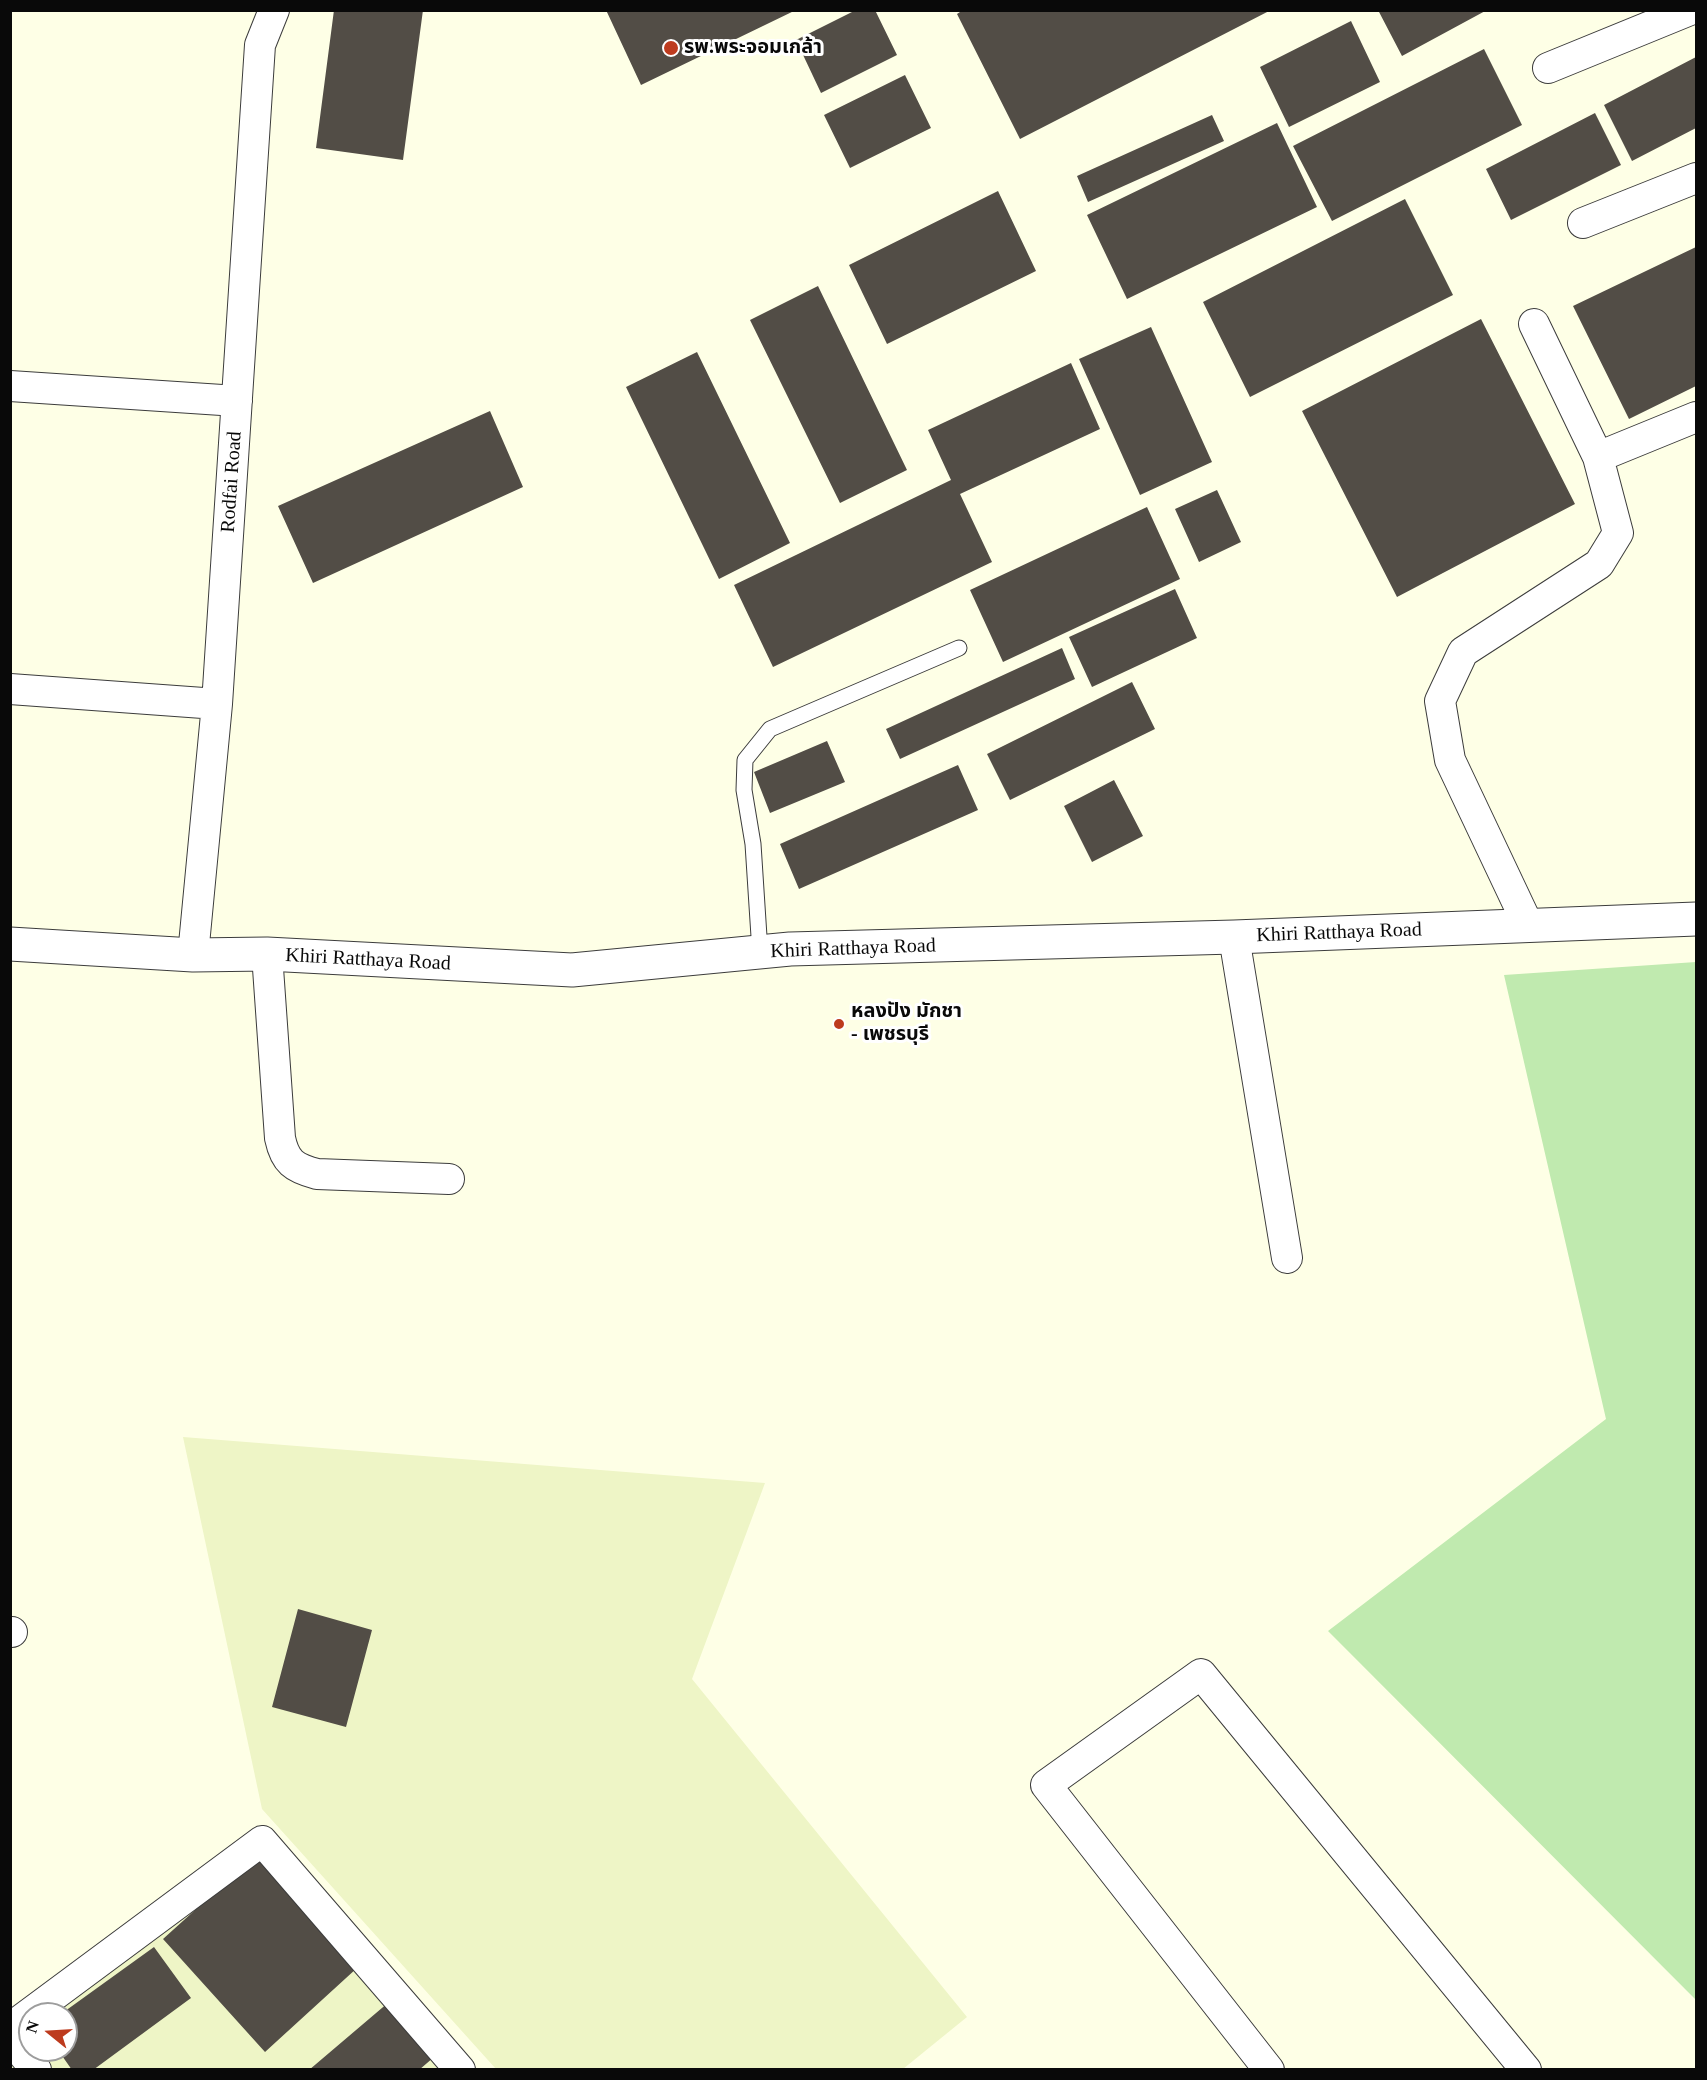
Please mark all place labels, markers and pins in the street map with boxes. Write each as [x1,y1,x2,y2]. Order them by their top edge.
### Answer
place label: รพ.พระจอมเกล้า [684,36,822,60]
marker: รพ.พระจอมเกล้า [662,39,680,57]
place label: หลงปัง มักชา - เพชรบุรี [851,1000,962,1047]
marker: หลงปัง มักชา - เพชรบุรี [832,1017,846,1031]

